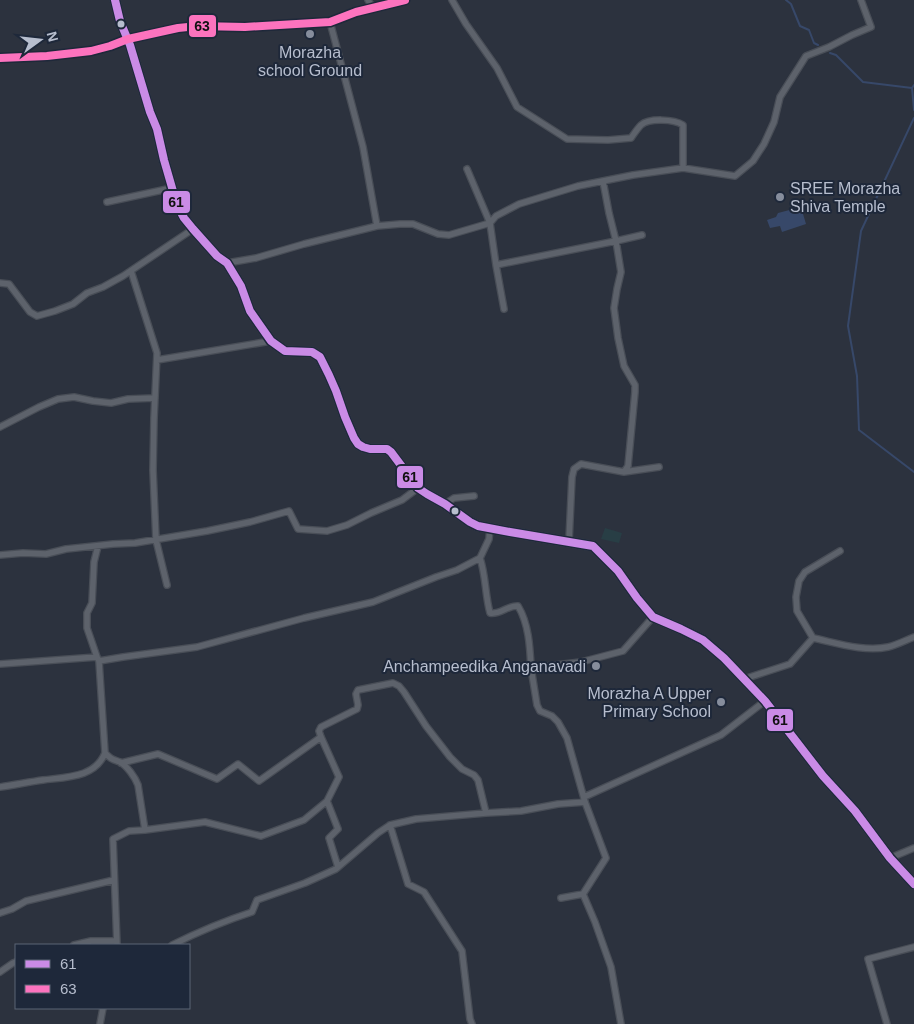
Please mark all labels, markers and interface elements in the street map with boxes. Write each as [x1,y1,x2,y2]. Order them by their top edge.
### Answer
line badge: 63 [188,14,217,38]
north arrow [15,15,65,65]
text: 63 [194,18,210,34]
unlabelled marker [116,19,126,29]
marker: Morazha school Ground [304,28,316,40]
text: N [44,30,62,44]
place label: Morazha school Ground [258,44,362,79]
place label: SREE Morazha Shiva Temple [790,180,900,215]
line badge: 61 [162,190,191,214]
marker: SREE Morazha Shiva Temple [774,191,786,203]
text: 61 [168,194,184,210]
line badge: 61 [396,465,424,489]
text: 61 [402,469,418,485]
unlabelled marker [450,506,460,516]
place label: Anchampeedika Anganavadi [383,658,586,675]
marker: Anchampeedika Anganavadi [590,660,602,672]
place label: Morazha A Upper Primary School [587,685,712,720]
marker: Morazha A Upper Primary School [715,696,727,708]
line badge: 61 [766,708,794,732]
text: 61 [772,712,788,728]
legend [15,944,190,1009]
text: 61 [60,955,77,972]
text: 63 [60,980,77,997]

